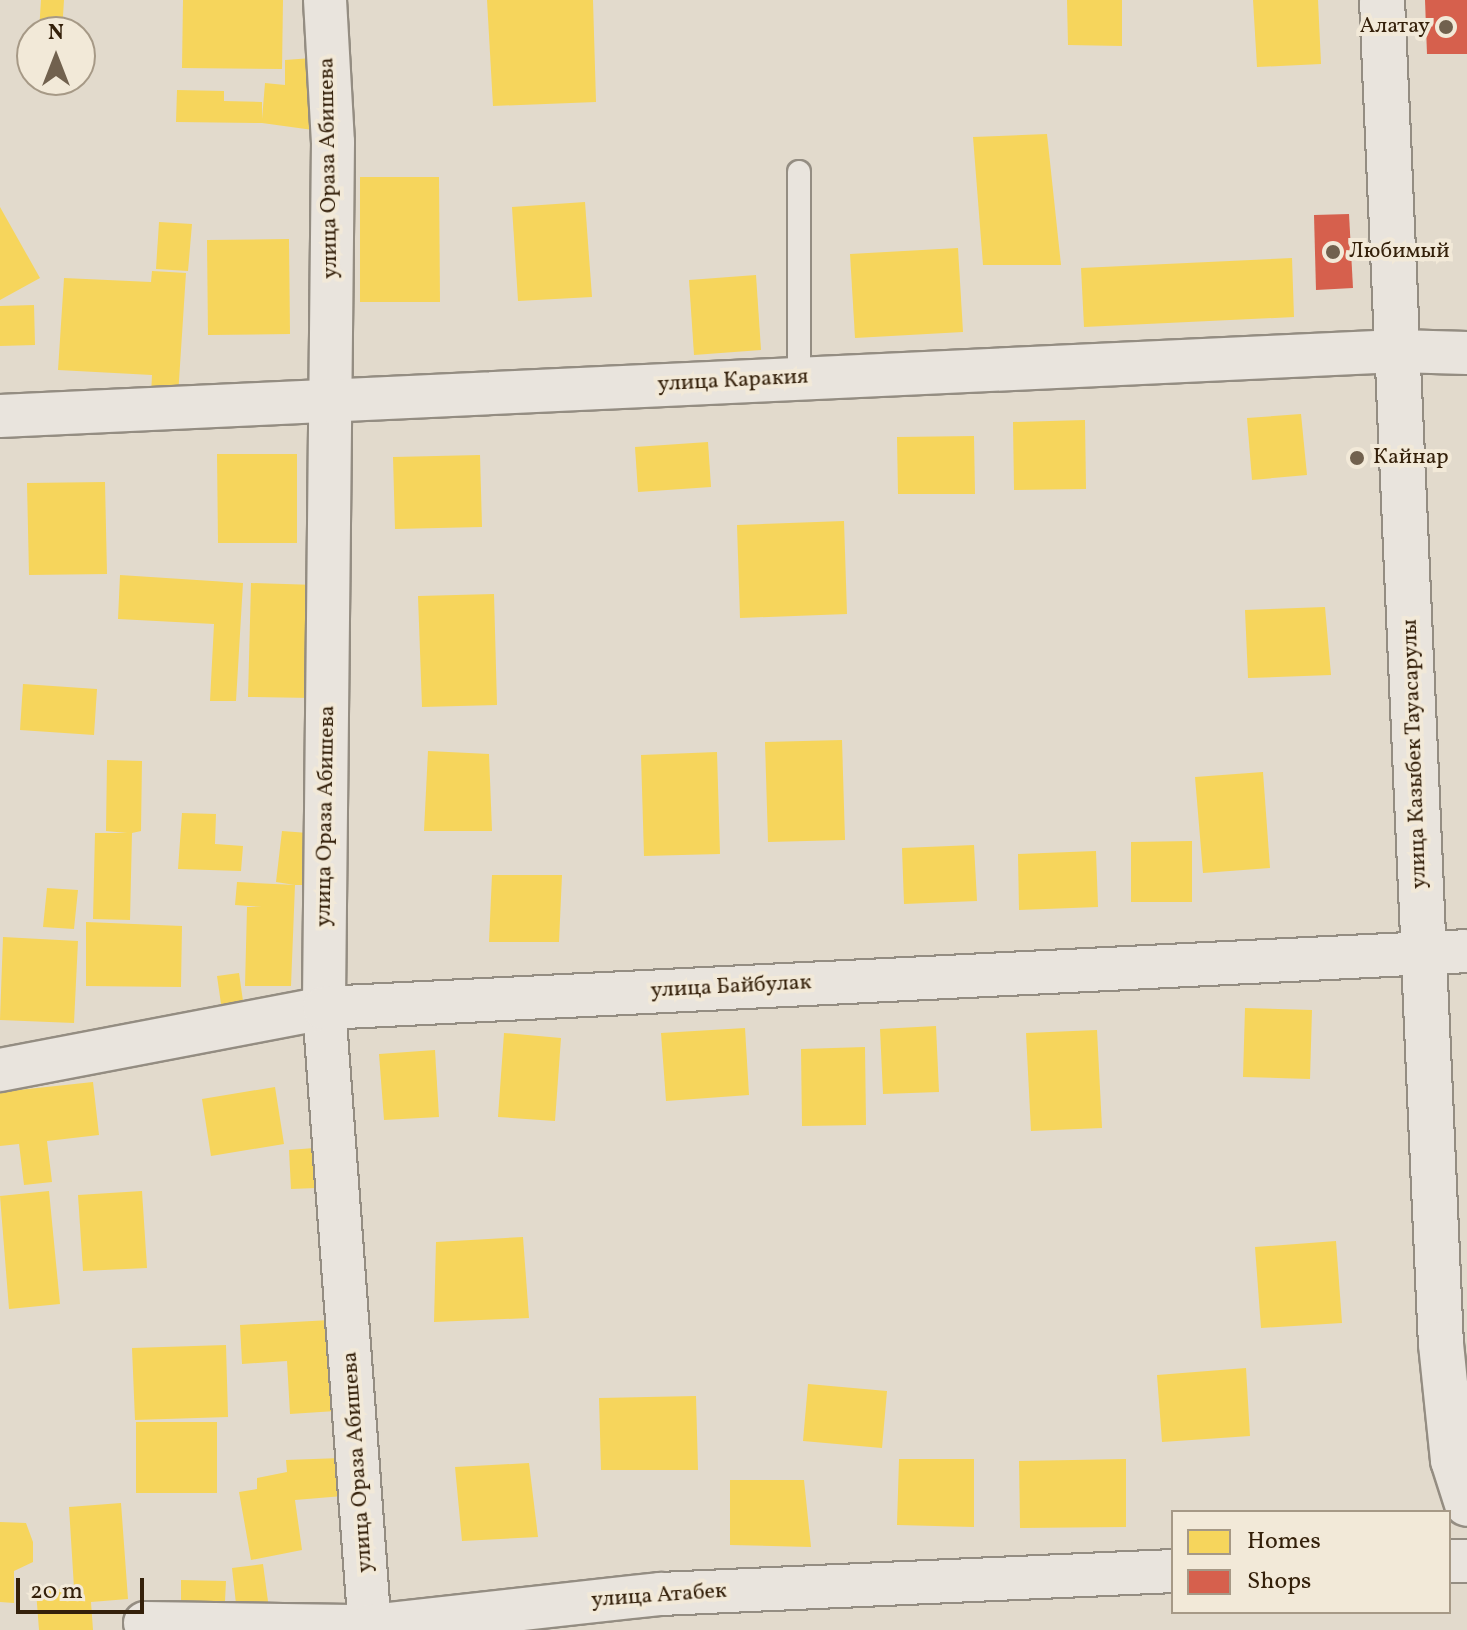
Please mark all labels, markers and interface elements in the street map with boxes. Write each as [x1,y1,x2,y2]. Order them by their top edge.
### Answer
place label: Алатау [1360,14,1430,40]
north arrow [16,16,96,96]
text: N [48,18,64,49]
marker: Алатау [1437,18,1455,36]
street label: улица Ораза Абишева [314,57,344,279]
place label: Любимый [1349,239,1450,265]
marker: Любимый [1324,243,1342,261]
street label: улица Каракия [657,364,809,398]
place label: Кайнар [1373,445,1449,471]
marker: Кайнар [1348,449,1366,467]
street label: улица Казыбек Тауасарулы [1397,618,1433,890]
street label: улица Ораза Абишева [311,705,341,927]
street label: улица Байбулак [650,970,812,1004]
street label: улица Ораза Абишева [337,1351,379,1573]
legend [1171,1510,1451,1614]
text: Homes [1247,1525,1321,1559]
scale bar [20,1562,148,1612]
text: Shops [1247,1565,1311,1599]
text: 20 m [30,1575,83,1609]
street label: улица Атабек [590,1578,728,1614]

